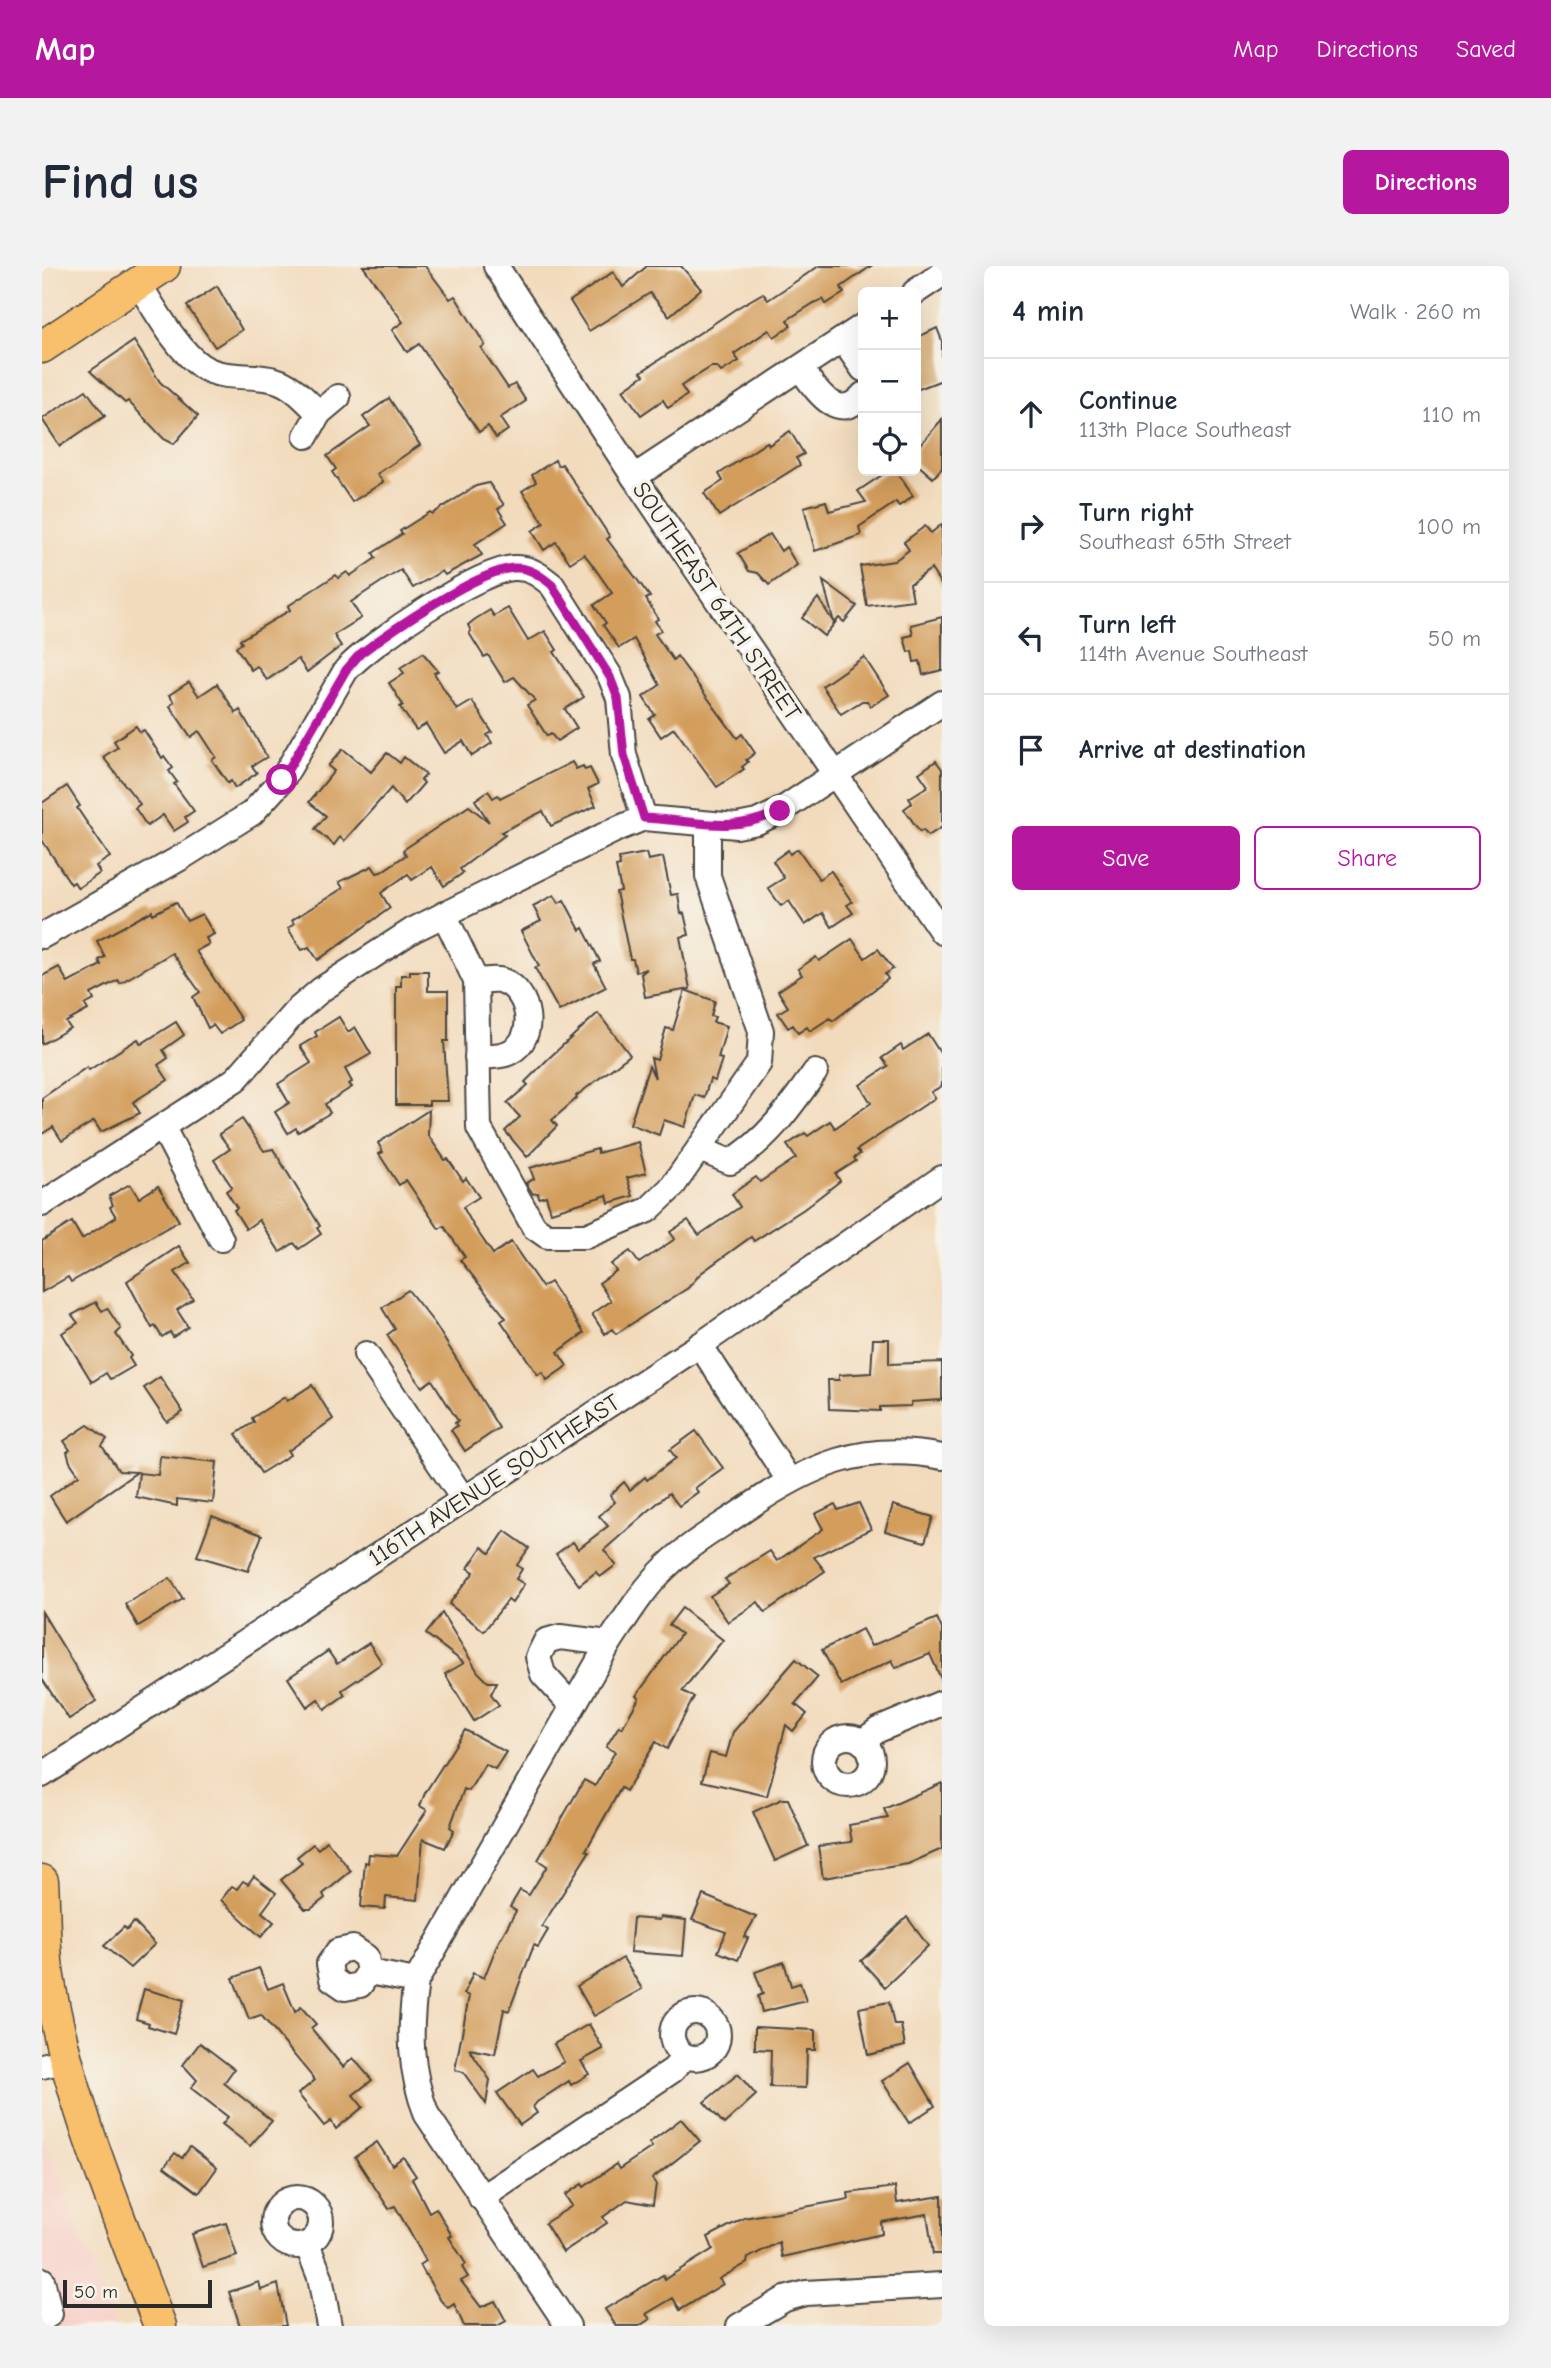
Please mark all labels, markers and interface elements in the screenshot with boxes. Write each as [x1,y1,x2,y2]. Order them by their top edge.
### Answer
text: Map [35,30,96,68]
text: Map [1233,35,1279,63]
text: Directions [1317,35,1418,63]
text: Saved [1456,35,1516,63]
button: Directions [1343,150,1509,214]
text: Find us [42,154,198,210]
map controls [858,287,921,476]
button: + [858,287,921,350]
text: 4 min [1012,294,1084,329]
text: Walk · 260 m [1350,298,1481,325]
button: − [858,350,921,413]
text: Continue [1079,386,1177,416]
icon: ahead [1012,395,1050,433]
text: 110 m [1422,401,1481,428]
button: locate [858,413,921,476]
text: 113th Place Southeast [1079,416,1291,443]
street label: SOUTHEAST 64TH STREET [627,477,808,726]
text: Turn right [1079,498,1193,528]
icon: right [1012,507,1050,545]
text: 100 m [1417,513,1481,540]
text: Southeast 65th Street [1079,528,1291,555]
text: Turn left [1079,610,1176,640]
icon: left [1012,619,1050,657]
text: 50 m [1428,625,1481,652]
text: 114th Avenue Southeast [1079,640,1308,667]
icon: arrive [1012,731,1050,769]
text: Arrive at destination [1079,735,1306,765]
route start [266,764,297,795]
route end [764,795,795,826]
button: Save [1012,826,1240,890]
button: Share [1254,826,1481,890]
street label: 116TH AVENUE SOUTHEAST [363,1388,625,1572]
scale bar [63,2277,212,2309]
text: 50 m [74,2281,118,2303]

